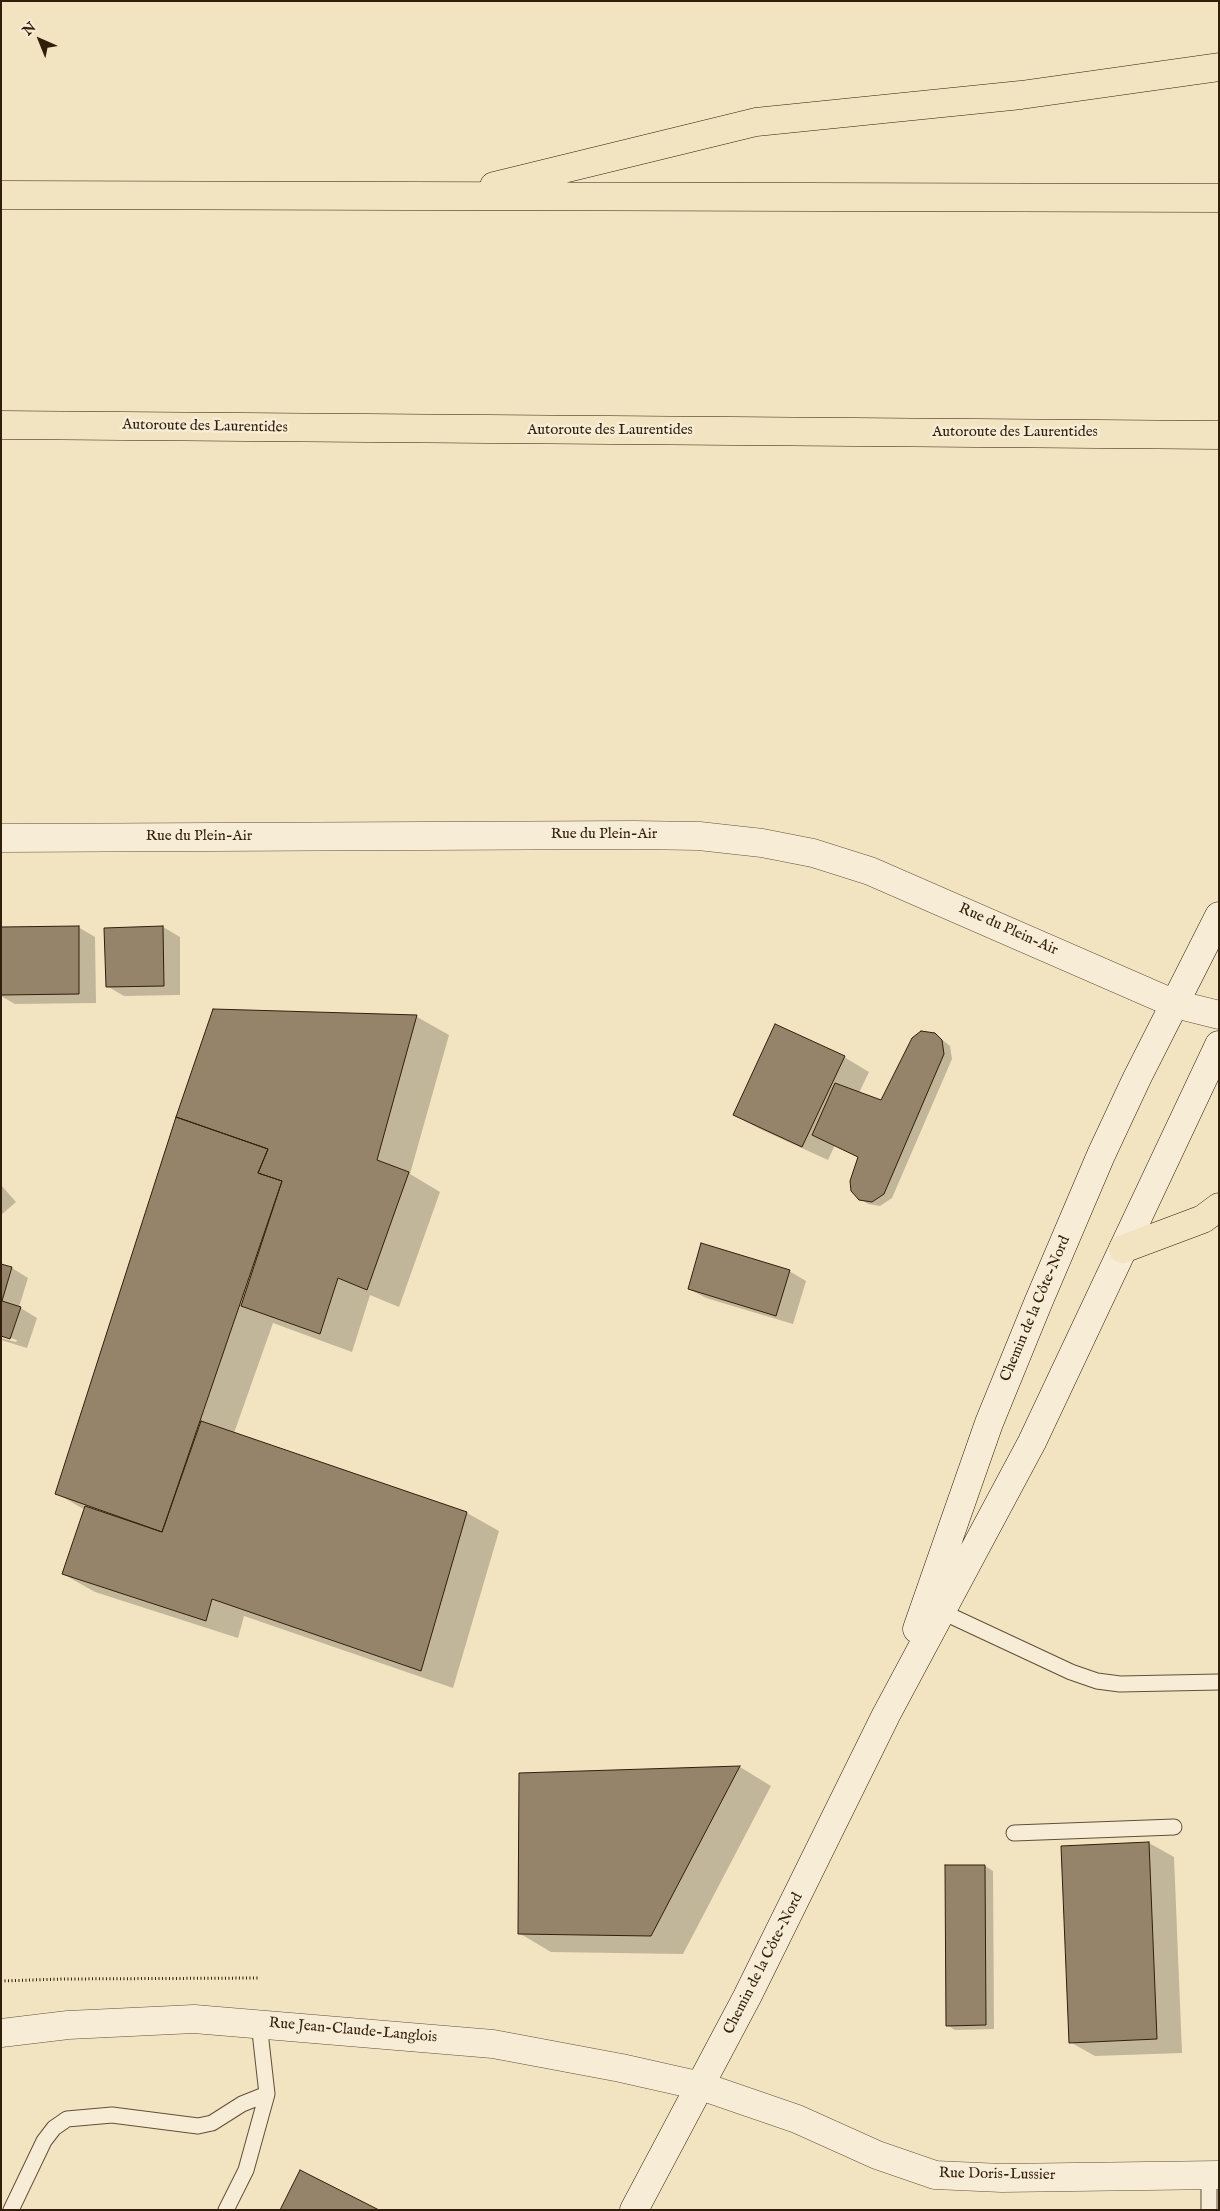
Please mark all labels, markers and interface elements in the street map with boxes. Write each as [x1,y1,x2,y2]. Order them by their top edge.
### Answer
north arrow [15,15,65,65]
text: N [19,19,40,40]
street label: Autoroute des Laurentides [122,417,288,437]
street label: Autoroute des Laurentides [527,422,693,440]
street label: Autoroute des Laurentides [932,424,1098,442]
street label: Rue du Plein-Air [551,826,657,844]
street label: Rue du Plein-Air [146,828,252,846]
street label: Rue du Plein-Air [956,900,1060,960]
street label: Chemin de la Côte-Nord [997,1234,1075,1384]
street label: Chemin de la Côte-Nord [720,1890,808,2038]
street label: Rue Jean-Claude-Langlois [268,2015,438,2047]
street label: Rue Doris-Lussier [939,2165,1055,2185]

